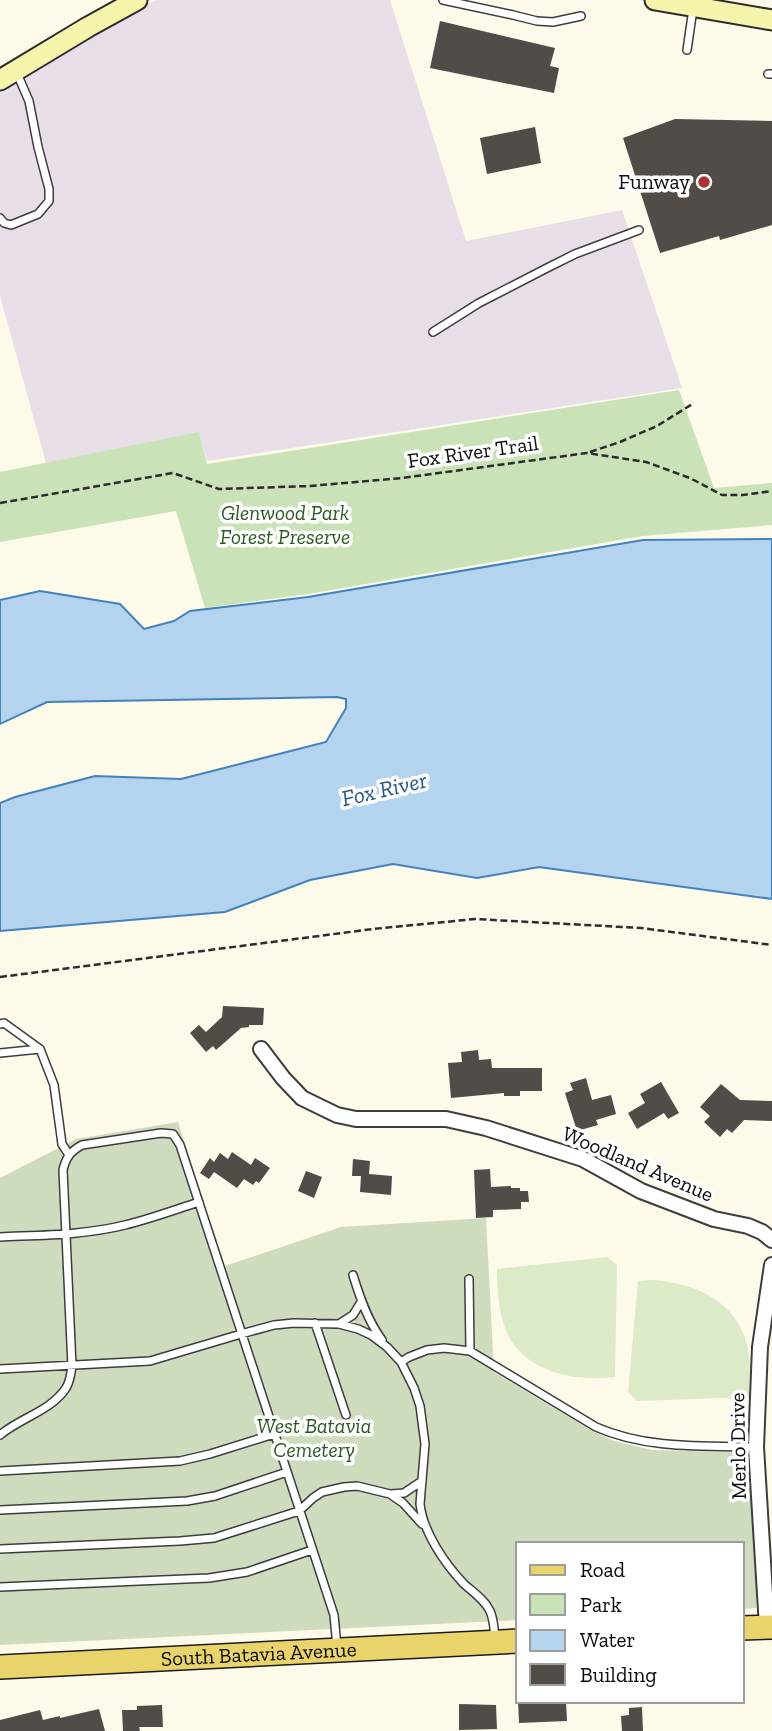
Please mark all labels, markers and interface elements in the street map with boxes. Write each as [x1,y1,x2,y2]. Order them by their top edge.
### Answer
place label: Funway [618,169,690,194]
marker: Funway [696,174,712,190]
street label: Fox River Trail [406,430,540,473]
park label: Glenwood Park Forest Preserve [220,500,350,549]
water label: Fox River [339,766,430,812]
street label: Woodland Avenue [559,1120,718,1207]
street label: Merlo Drive [724,1392,751,1500]
park label: West Batavia Cemetery [257,1413,371,1462]
legend [516,1542,744,1703]
text: Road [580,1557,626,1582]
text: Park [580,1592,622,1617]
text: Water [580,1627,635,1652]
street label: South Batavia Avenue [160,1636,357,1671]
text: Building [580,1662,657,1687]

